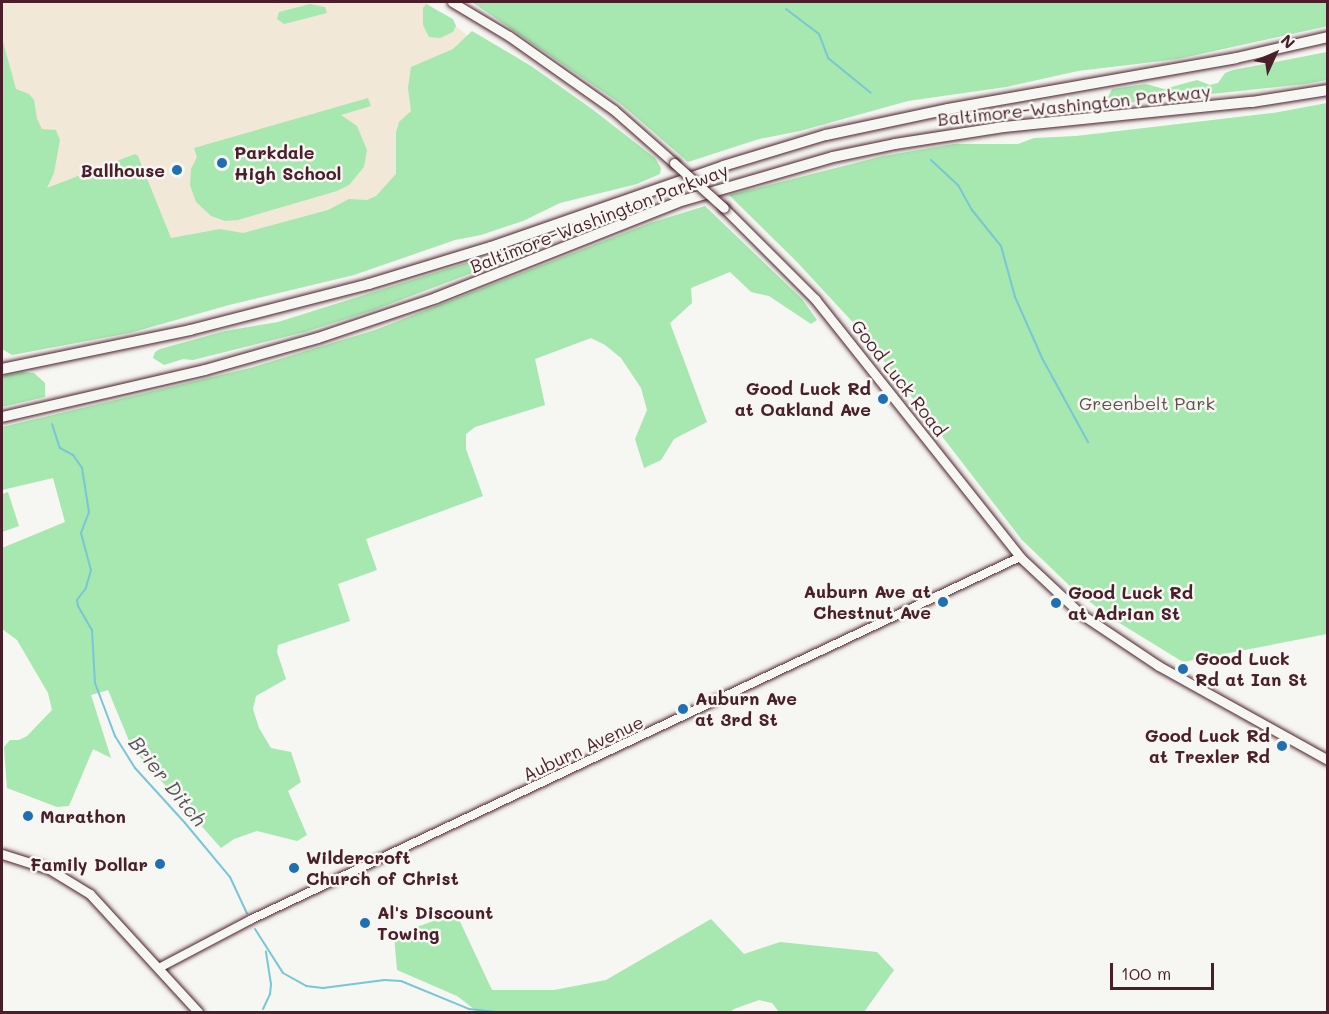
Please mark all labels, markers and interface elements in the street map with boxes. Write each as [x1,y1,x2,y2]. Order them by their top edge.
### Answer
north arrow [1245,24,1305,84]
text: N [1277,29,1300,53]
street label: Baltimore-Washington Parkway [936,80,1212,130]
place label: Parkdale High School [234,142,341,184]
marker: Parkdale High School [215,156,229,170]
place label: Ballhouse [81,159,165,181]
street label: Baltimore-Washington Parkway [467,159,731,277]
marker: Ballhouse [170,163,184,177]
street label: Good Luck Road [847,315,951,441]
place label: Good Luck Rd at Oakland Ave [735,378,871,420]
marker: Good Luck Rd at Oakland Ave [876,392,890,406]
park label: Greenbelt Park [1079,392,1215,414]
place label: Auburn Ave at Chestnut Ave [803,581,931,624]
place label: Good Luck Rd at Adrian St [1068,582,1193,624]
marker: Auburn Ave at Chestnut Ave [936,595,950,609]
marker: Good Luck Rd at Adrian St [1049,596,1063,610]
place label: Good Luck Rd at Ian St [1195,648,1307,690]
marker: Good Luck Rd at Ian St [1176,662,1190,676]
place label: Auburn Ave at 3rd St [695,688,797,730]
marker: Auburn Ave at 3rd St [676,702,690,716]
street label: Auburn Avenue [519,711,647,785]
place label: Good Luck Rd at Trexler Rd [1145,725,1270,768]
water label: Brier Ditch [124,731,212,831]
marker: Good Luck Rd at Trexler Rd [1275,739,1289,753]
place label: Marathon [40,805,126,827]
marker: Marathon [21,809,35,823]
place label: Wildercroft Church of Christ [306,847,459,890]
place label: Family Dollar [30,853,148,875]
marker: Family Dollar [153,857,167,871]
marker: Wildercroft Church of Christ [287,861,301,875]
place label: Al's Discount Towing [377,902,493,944]
marker: Al's Discount Towing [358,916,372,930]
scale bar [1113,951,1216,989]
text: 100 m [1121,961,1171,985]

